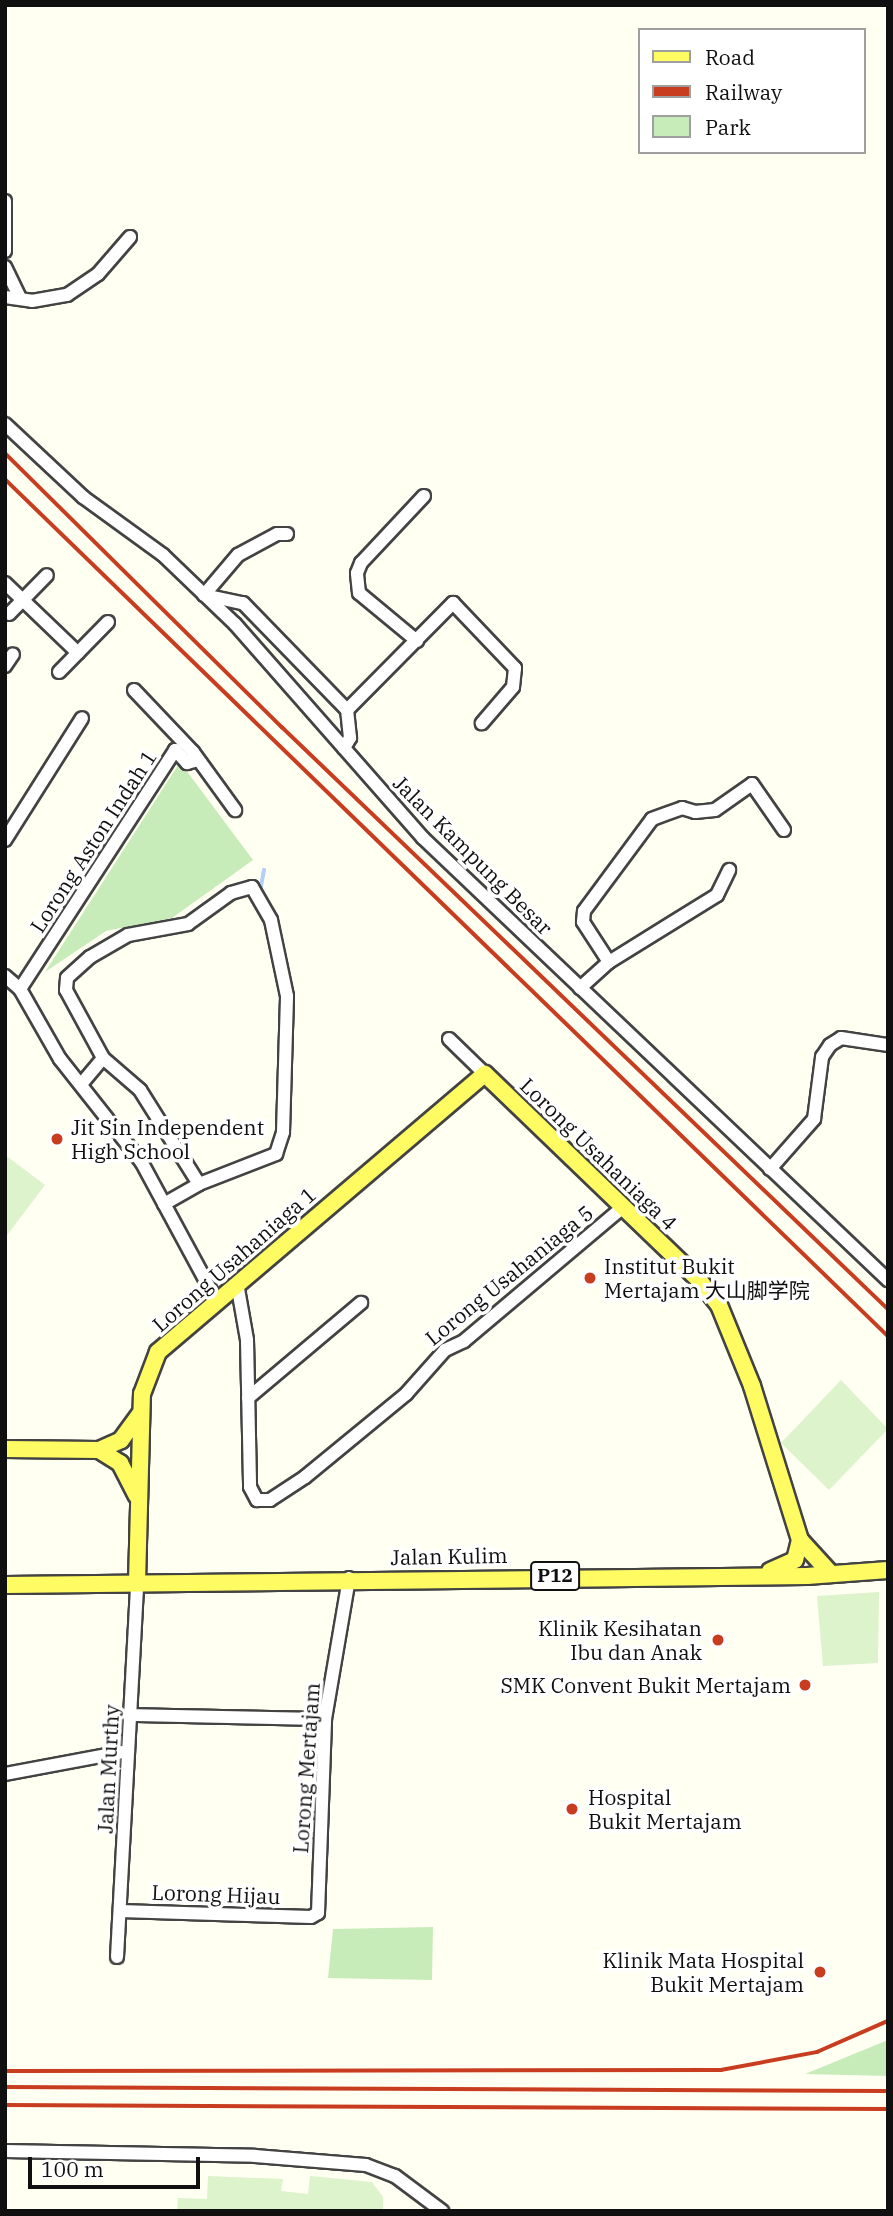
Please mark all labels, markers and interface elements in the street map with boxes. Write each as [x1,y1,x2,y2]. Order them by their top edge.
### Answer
legend [638,28,865,154]
text: Road [705,43,755,71]
text: Railway [705,78,782,106]
text: Park [705,113,751,141]
street label: Lorong Aston Indah 1 [25,745,161,937]
street label: Jalan Kampung Besar [388,770,558,940]
street label: Lorong Usahaniaga 4 [515,1073,683,1235]
place label: Jit Sin Independent High School [71,1114,264,1164]
marker: Jit Sin Independent High School [49,1131,65,1147]
street label: Lorong Usahaniaga 1 [147,1181,321,1337]
street label: Lorong Usahaniaga 5 [420,1200,598,1350]
place label: Institut Bukit Mertajam 大山脚学院 [604,1253,810,1303]
marker: Institut Bukit Mertajam 大山脚学院 [582,1270,598,1286]
street label: Jalan Kulim [390,1542,508,1570]
road number: P12 [529,1560,581,1592]
place label: Klinik Kesihatan Ibu dan Anak [538,1615,702,1665]
marker: Klinik Kesihatan Ibu dan Anak [708,1630,728,1650]
place label: SMK Convent Bukit Mertajam [500,1672,791,1698]
marker: SMK Convent Bukit Mertajam [797,1677,813,1693]
street label: Lorong Mertajam [287,1682,325,1854]
street label: Jalan Murthy [92,1704,124,1834]
place label: Hospital Bukit Mertajam [588,1784,742,1834]
marker: Hospital Bukit Mertajam [562,1799,582,1819]
street label: Lorong Hijau [151,1879,281,1909]
place label: Klinik Mata Hospital Bukit Mertajam [602,1947,804,1997]
marker: Klinik Mata Hospital Bukit Mertajam [810,1962,830,1982]
scale bar [32,2142,203,2186]
text: 100 m [41,2155,104,2183]

